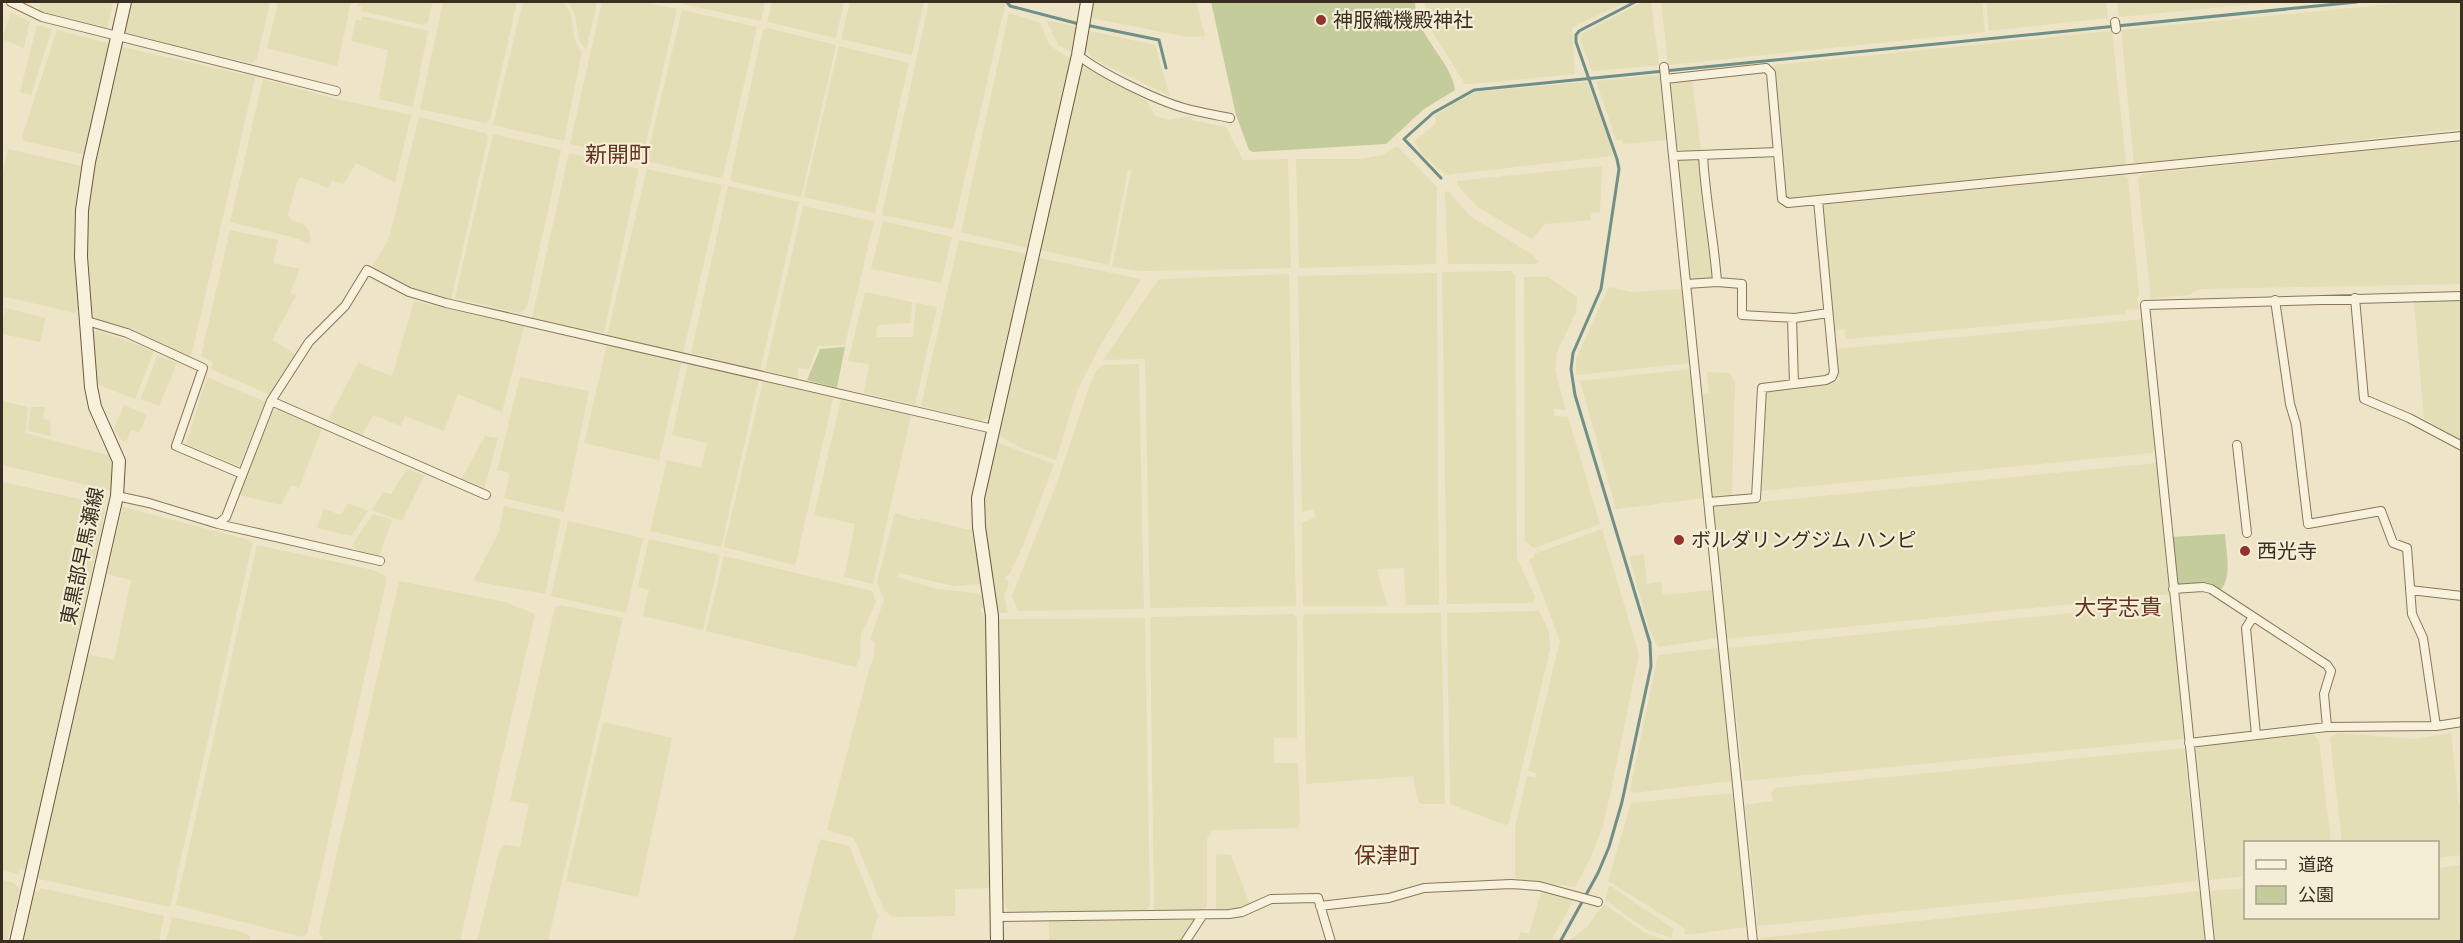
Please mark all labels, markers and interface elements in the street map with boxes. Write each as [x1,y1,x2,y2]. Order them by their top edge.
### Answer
place label: 神服織機殿神社 [1333,7,1473,32]
marker: 神服織機殿神社 [1314,13,1328,27]
district label: 新開町 [585,140,651,168]
street label: 東黒部早馬瀬線 [55,485,108,627]
place label: ボルダリングジム ハンピ [1691,527,1916,552]
marker: ボルダリングジム ハンピ [1672,533,1686,547]
place label: 西光寺 [2257,538,2317,563]
marker: 西光寺 [2238,544,2252,558]
district label: 大字志貴 [2074,593,2162,621]
district label: 保津町 [1354,841,1420,869]
legend [2244,841,2439,919]
text: 道路 [2298,853,2334,876]
text: 公園 [2298,883,2334,906]

